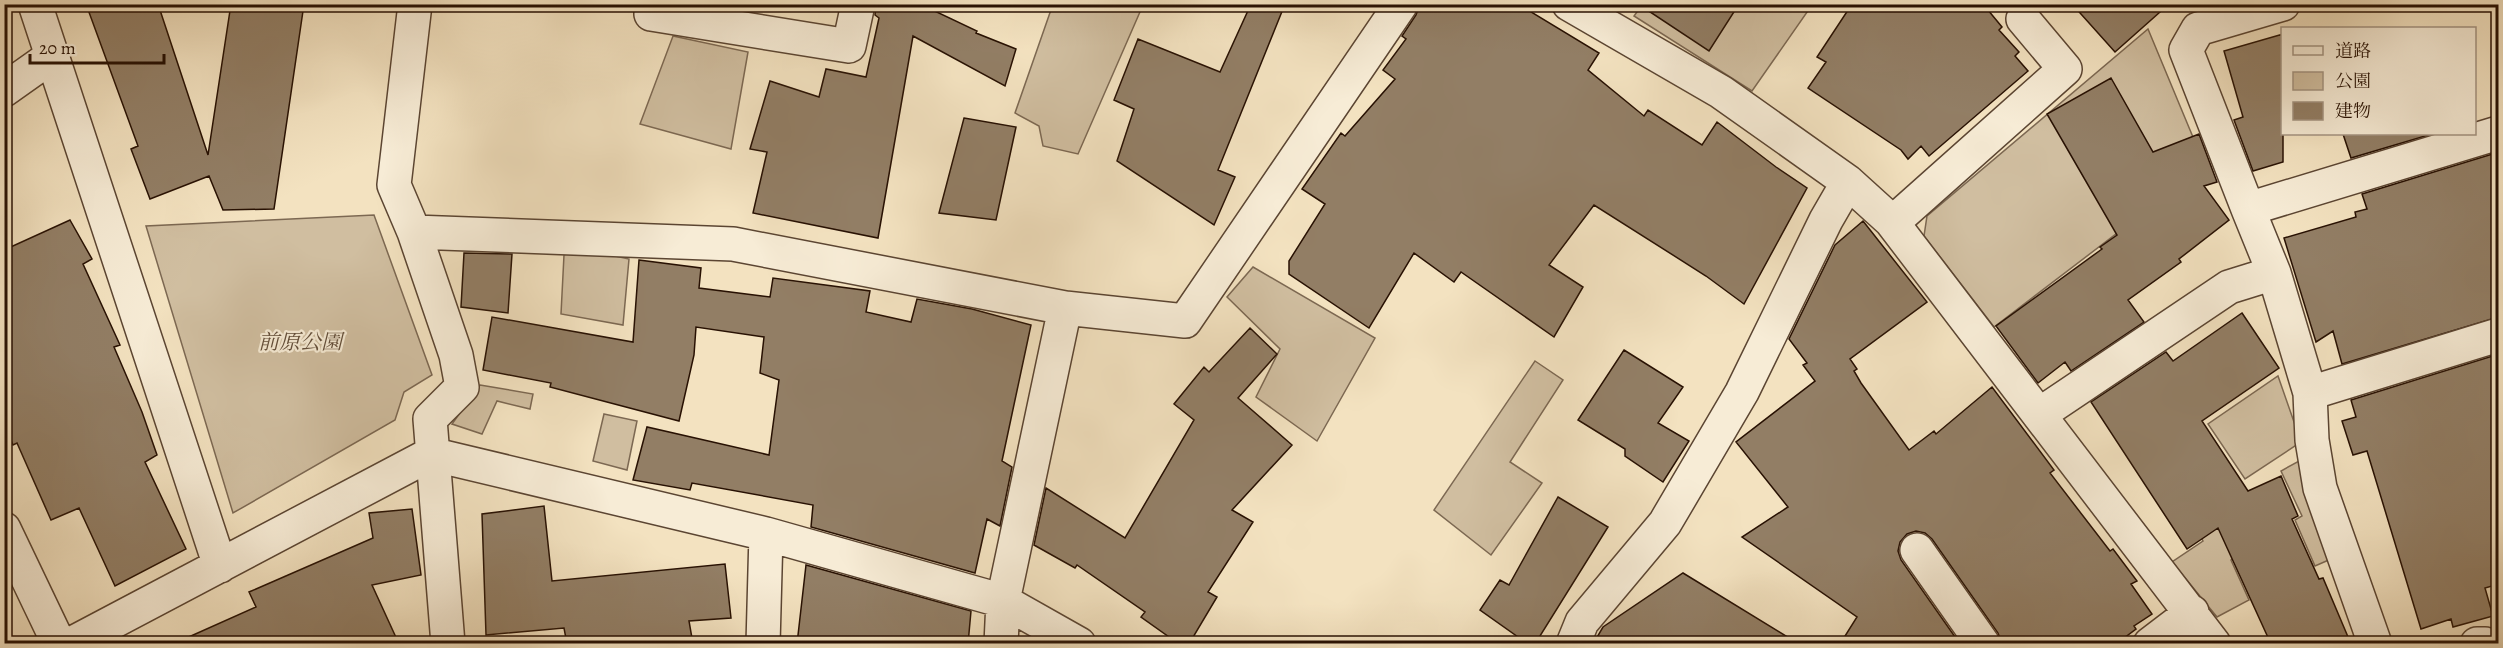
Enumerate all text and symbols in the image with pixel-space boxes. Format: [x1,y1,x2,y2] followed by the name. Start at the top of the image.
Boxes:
[30,27,164,65] scale bar
[2281,27,2476,135] legend
[39,36,76,60] text: 20 m
[2335,39,2371,63] text: 道路
[2335,69,2371,93] text: 公園
[2335,99,2371,123] text: 建物
[258,328,345,356] park label: 前原公園

